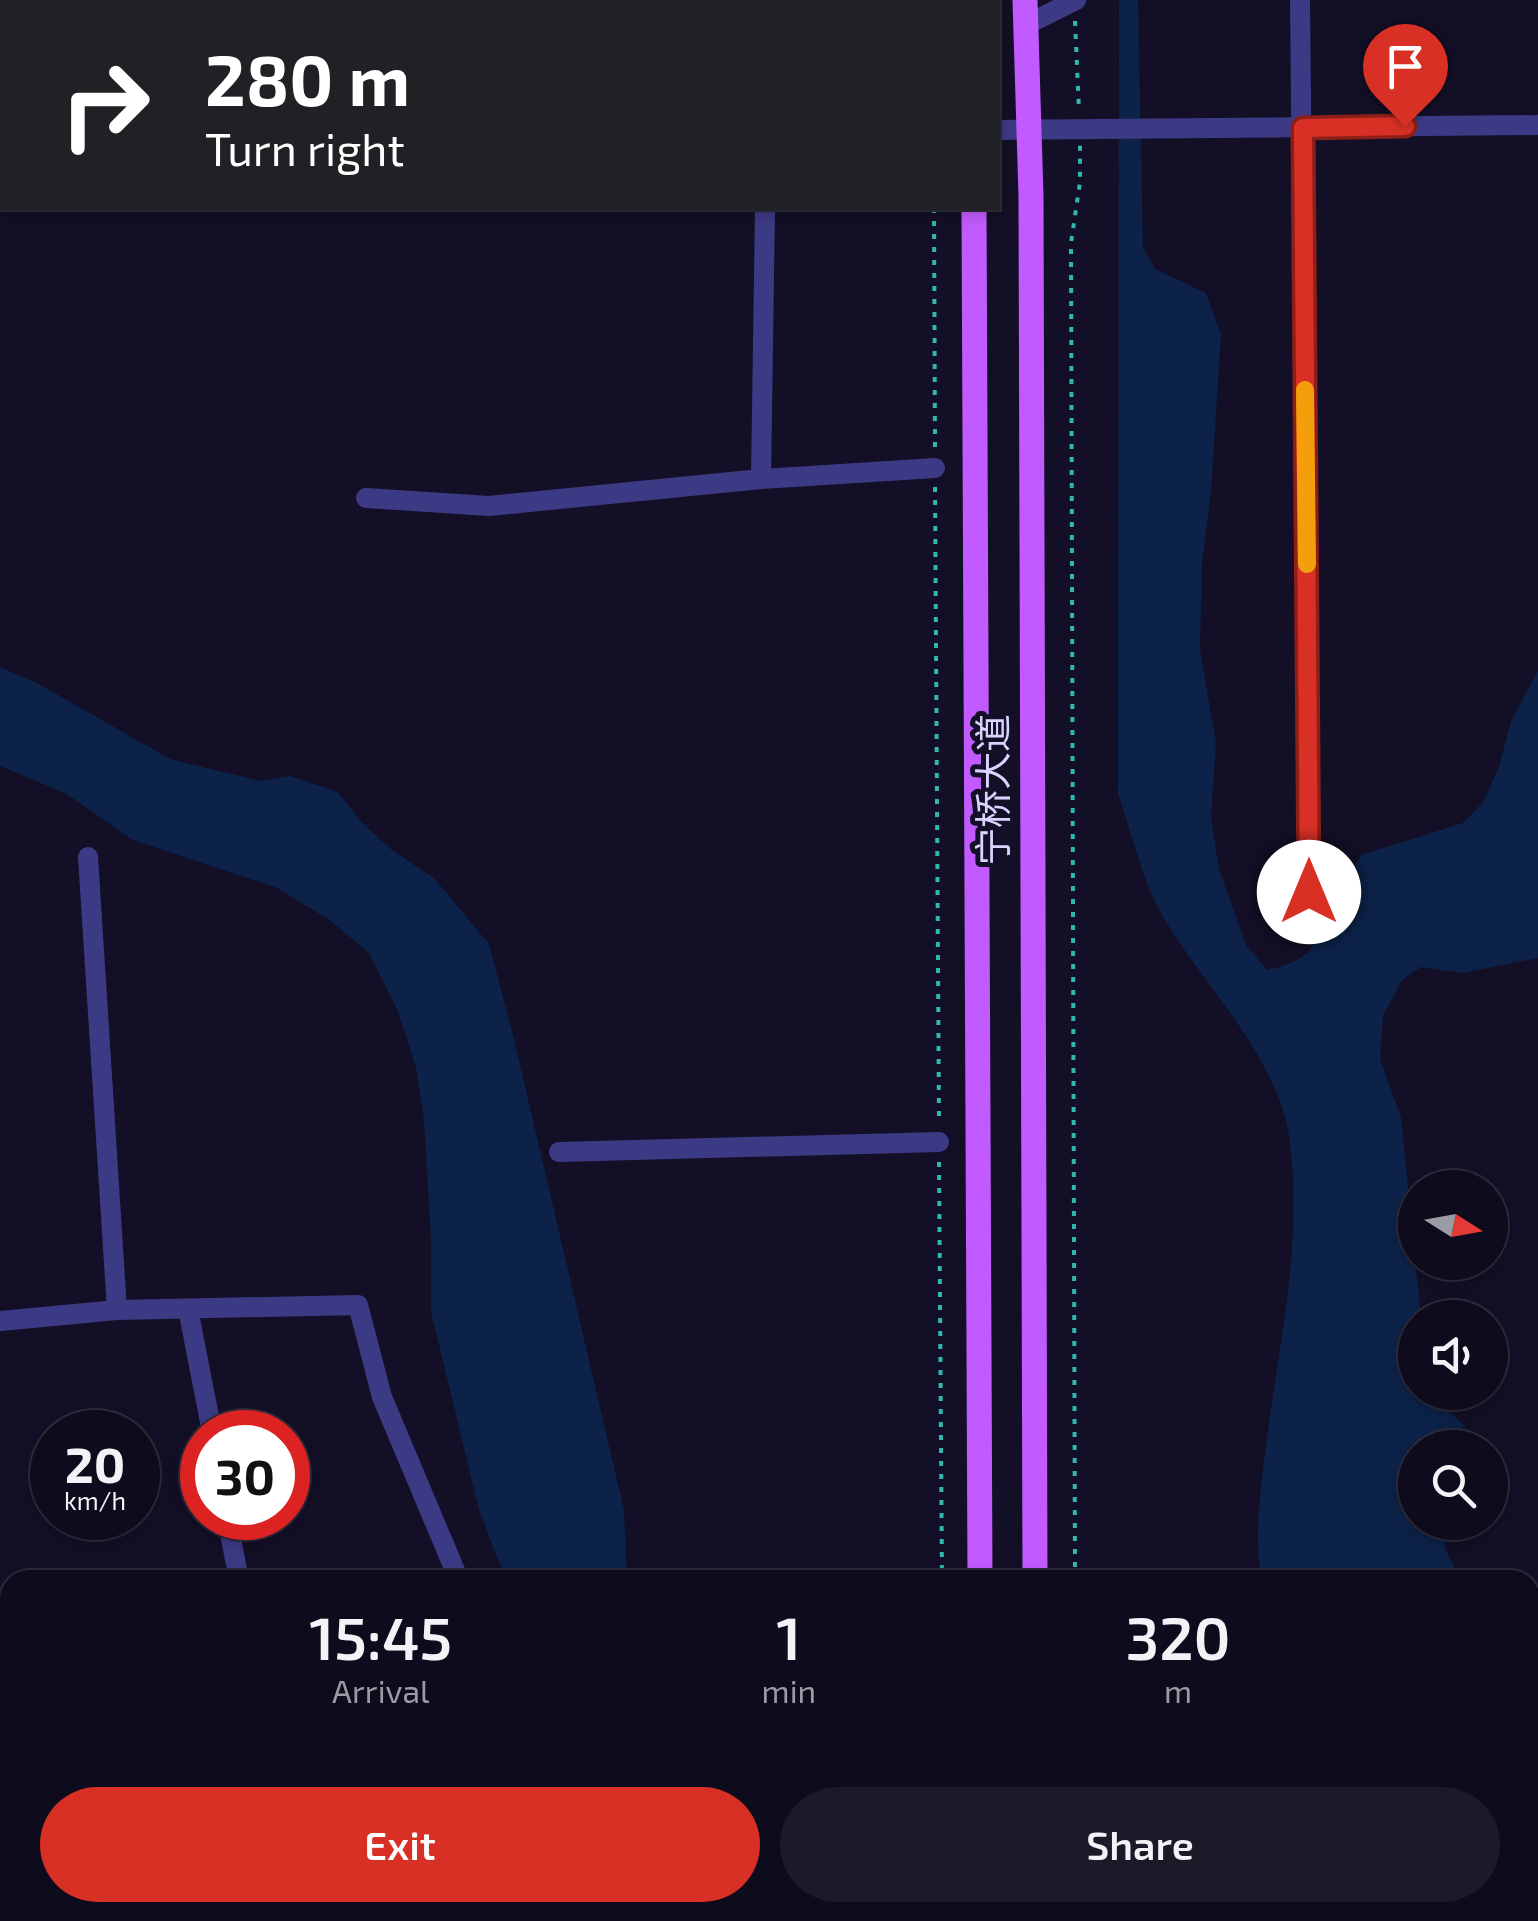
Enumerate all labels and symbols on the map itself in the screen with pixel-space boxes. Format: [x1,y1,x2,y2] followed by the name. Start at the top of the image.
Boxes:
[1363,24,1448,127] pin
[969,714,1015,866] street label: 宁桥大道
[1257,840,1361,944] position arrow
[1398,1170,1508,1280] north arrow
[180,1410,310,1540] speed limit sign: 30

